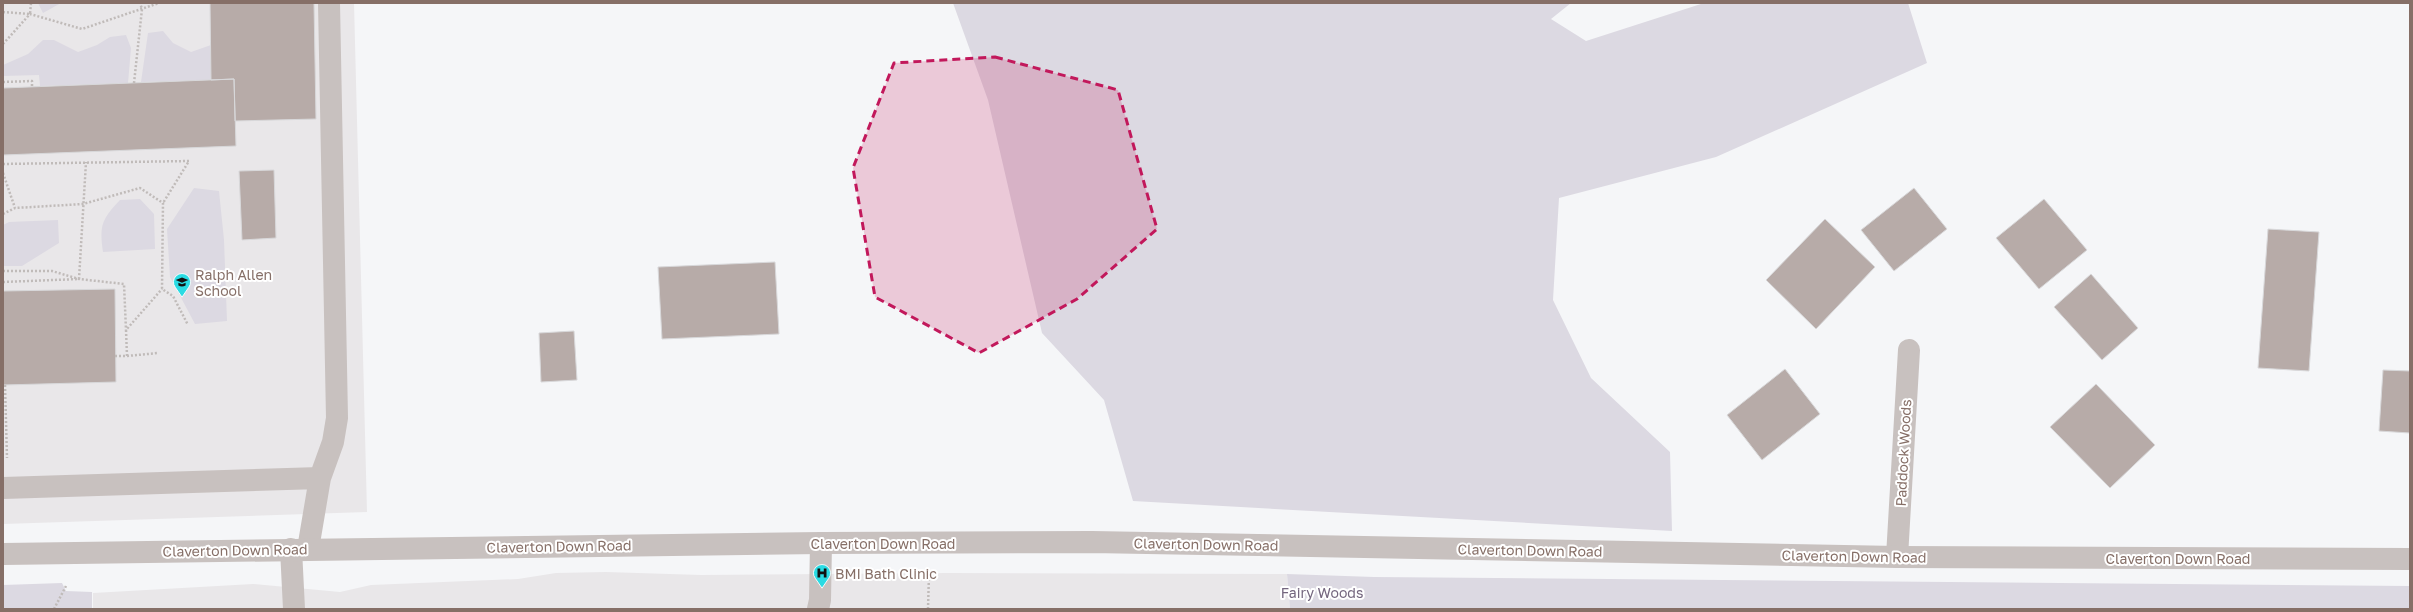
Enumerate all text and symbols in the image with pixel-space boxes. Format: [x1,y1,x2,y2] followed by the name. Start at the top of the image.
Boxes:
[195,266,272,299] place label: Ralph Allen School
[172,272,192,297] school or university icon: Ralph Allen School
[1892,399,1914,507] street label: Paddock Woods
[1133,534,1279,554] street label: Claverton Down Road
[811,535,955,552] street label: Claverton Down Road
[486,536,632,556] street label: Claverton Down Road
[162,540,308,560] street label: Claverton Down Road
[1457,540,1603,560] street label: Claverton Down Road
[1781,546,1927,566] street label: Claverton Down Road
[2106,550,2250,567] street label: Claverton Down Road
[812,563,832,588] hospital icon: BMI Bath Clinic
[835,565,937,582] place label: BMI Bath Clinic
[1281,584,1363,601] park label: Fairy Woods

